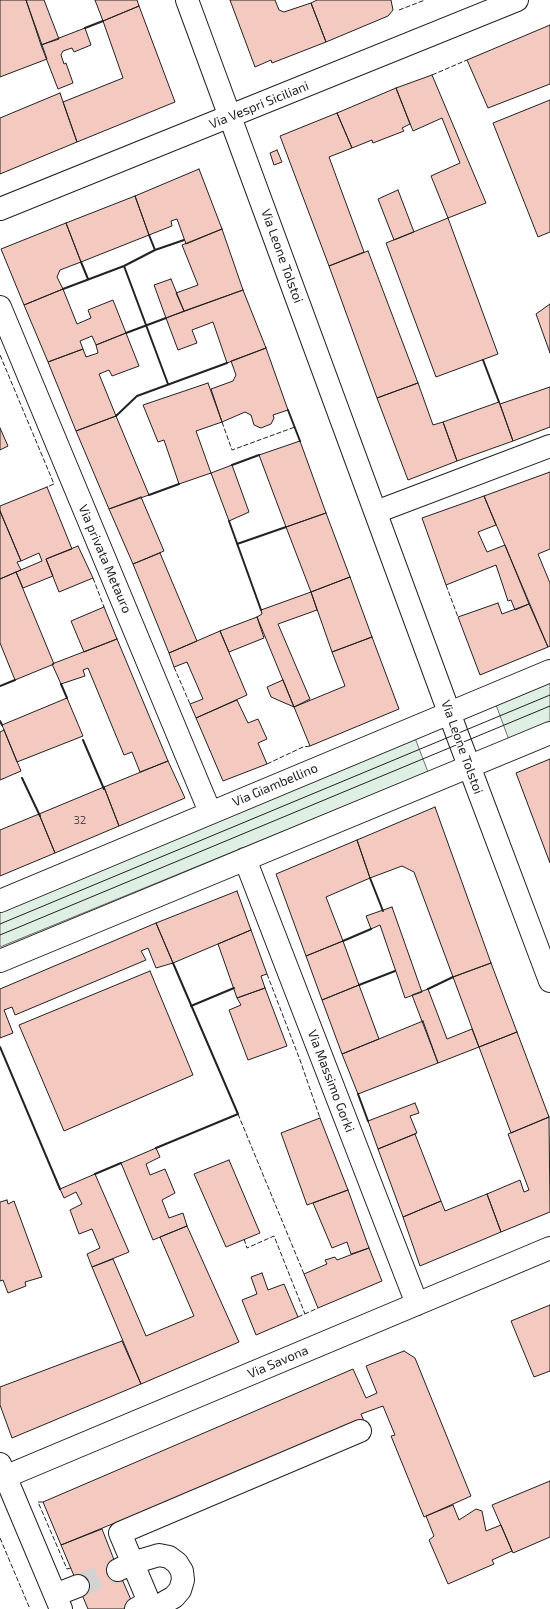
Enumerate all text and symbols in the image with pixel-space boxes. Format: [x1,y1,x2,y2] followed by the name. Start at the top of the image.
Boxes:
[207,78,311,132] street label: Via Vespri Siciliani
[258,207,306,305] street label: Via Leone Tolstoi
[75,502,135,616] street label: Via privata Metauro
[438,698,486,796] street label: Via Leone Tolstoi
[230,760,320,810] street label: Via Giambellino
[74,813,86,827] house number: 32
[304,1028,358,1134] street label: Via Massimo Gorki
[245,1342,311,1382] street label: Via Savona

